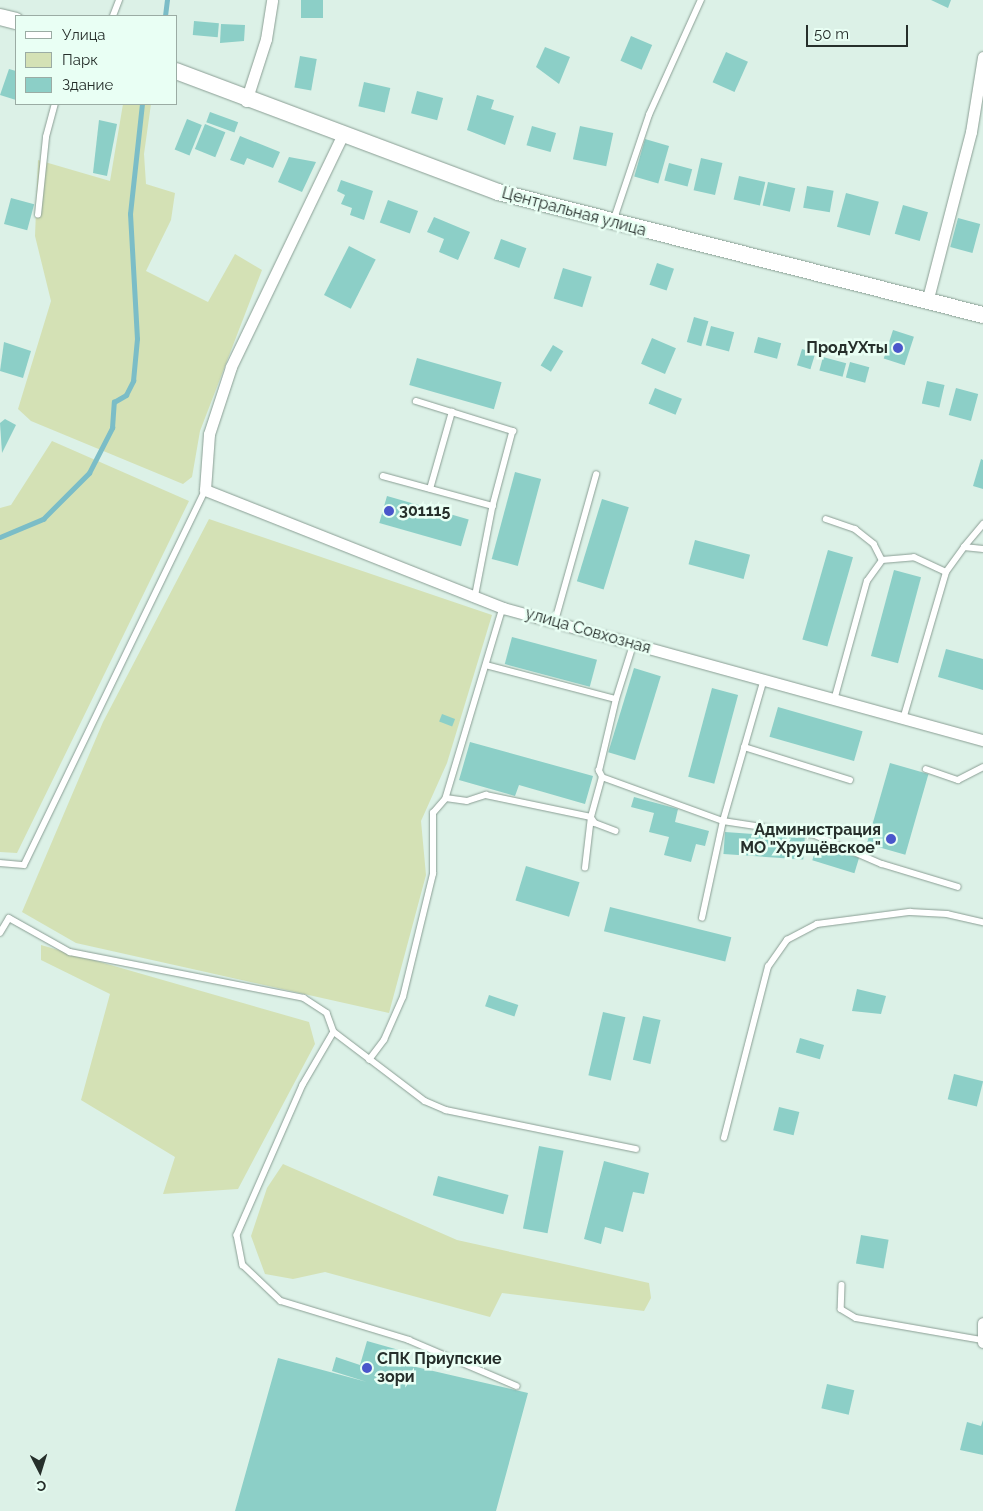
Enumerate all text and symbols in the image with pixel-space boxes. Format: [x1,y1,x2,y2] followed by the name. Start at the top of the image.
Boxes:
[15,15,178,105] legend
[808,15,910,47] scale bar
[814,25,849,43] text: 50 m
[62,26,106,44] text: Улица
[62,51,98,69] text: Парк
[62,76,113,94] text: Здание
[499,183,649,241] street label: Центральная улица
[806,338,888,358] place label: ПродУХты
[892,342,904,354] marker: ПродУХты
[399,501,450,521] place label: 301115
[383,505,395,517] marker: 301115
[523,604,653,658] street label: улица Совхозная
[740,820,881,858] place label: Администрация МО "Хрущёвское"
[885,833,897,845] marker: Администрация МО "Хрущёвское"
[377,1349,502,1387] place label: СПК Приупские зори
[361,1362,373,1374] marker: СПК Приупские зори
[15,1446,65,1496] north arrow
[36,1478,47,1494] text: С

